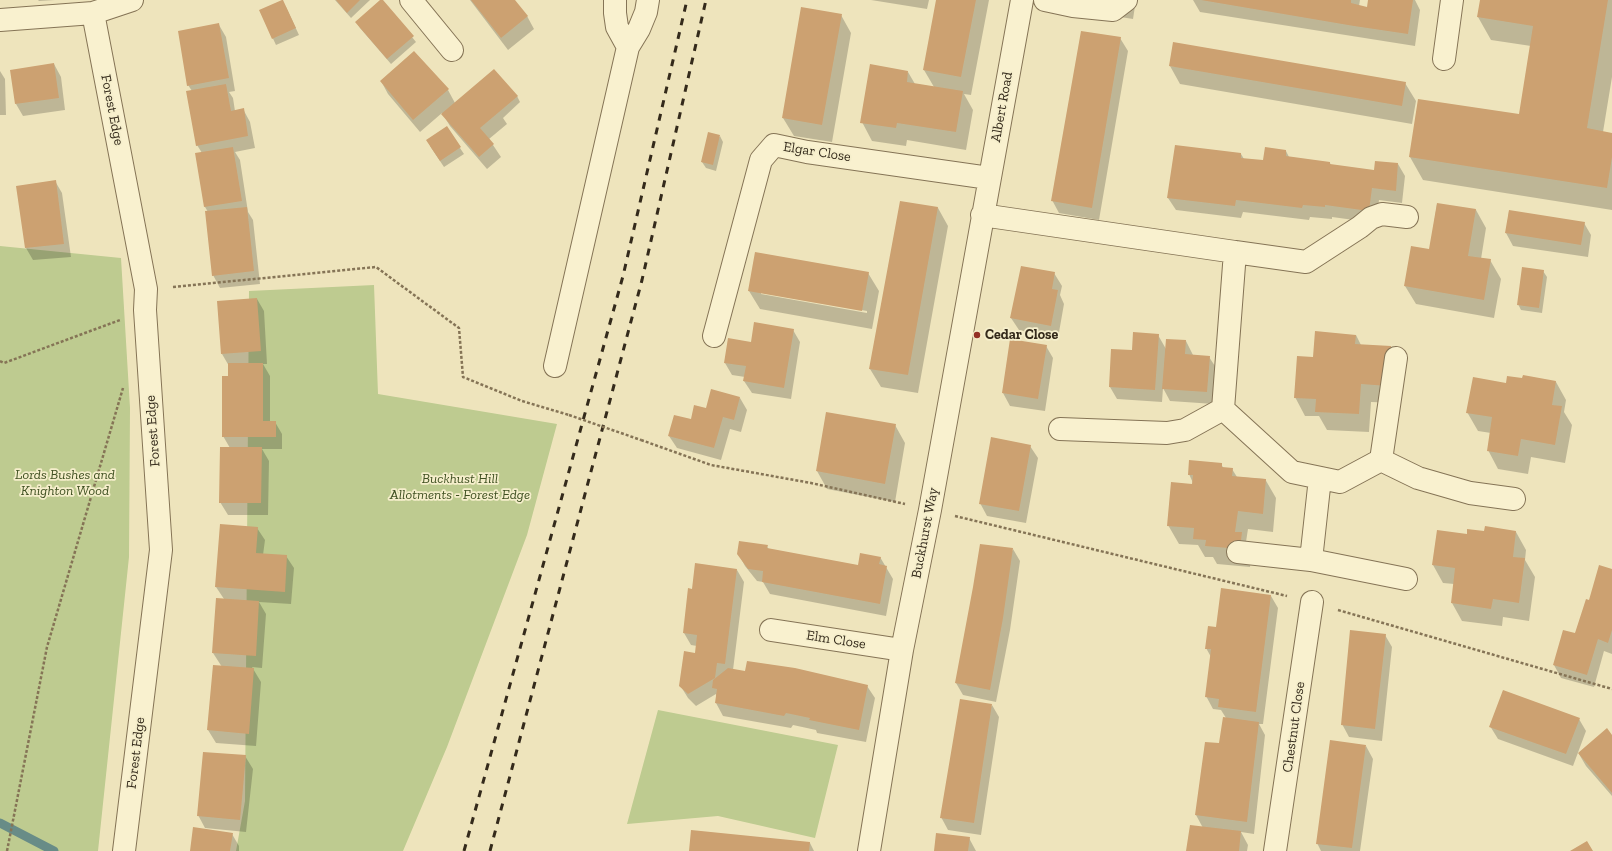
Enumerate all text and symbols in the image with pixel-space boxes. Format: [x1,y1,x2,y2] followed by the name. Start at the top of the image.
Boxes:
[988,70,1016,144] street label: Albert Road
[97,73,127,147] street label: Forest Edge
[782,138,852,166] street label: Elgar Close
[985,327,1058,343] place label: Cedar Close
[972,330,982,340] marker: Cedar Close
[142,395,164,467] street label: Forest Edge
[15,467,115,500] park label: Lords Bushes and Knighton Wood
[390,471,530,504] park label: Buckhust Hill Allotments - Forest Edge
[908,486,942,580] street label: Buckhurst Way
[805,627,867,653] street label: Elm Close
[1279,680,1309,774] street label: Chestnut Close
[123,716,149,790] street label: Forest Edge

